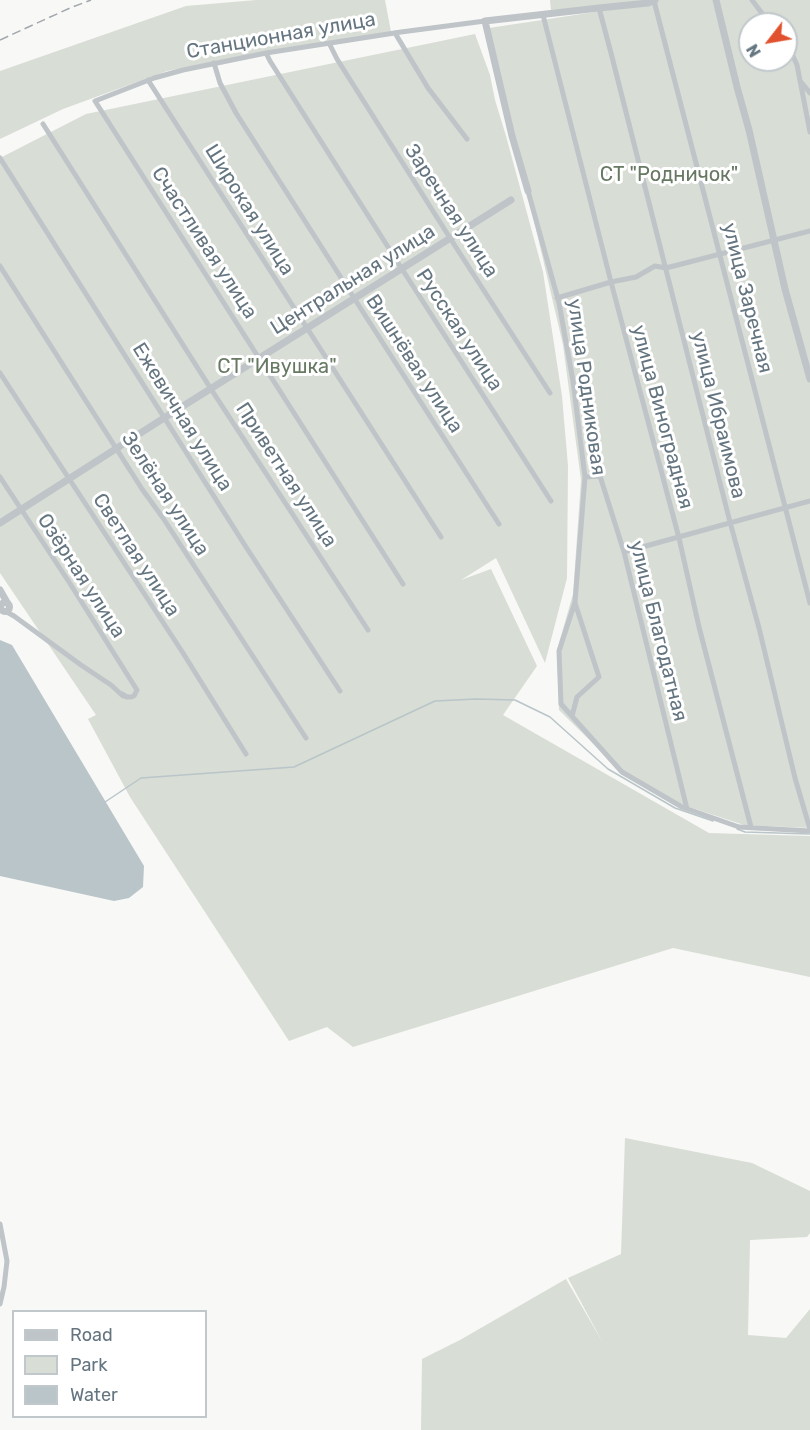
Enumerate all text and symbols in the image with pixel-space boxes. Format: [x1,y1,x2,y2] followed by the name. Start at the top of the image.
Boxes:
[185,8,377,64] street label: Станционная улица
[738,12,798,72] north arrow
[743,41,765,60] text: N
[199,140,299,280] street label: Широкая улица
[399,140,503,282] street label: Заречная улица
[146,163,262,323] street label: Счастливая улица
[600,163,738,187] park label: СТ "Родничок"
[266,220,440,340] street label: Центральная улица
[717,220,777,376] street label: улица Заречная
[411,265,507,395] street label: Русская улица
[360,290,468,438] street label: Вишнёвая улица
[562,297,610,477] street label: улица Родниковая
[626,322,698,512] street label: улица Виноградная
[686,329,750,501] street label: улица Ибраимова
[127,338,237,496] street label: Ежевичная улица
[217,355,337,379] park label: СТ "Ивушка"
[230,398,342,552] street label: Приветная улица
[116,428,214,560] street label: Зелёная улица
[87,489,185,621] street label: Светлая улица
[32,509,130,643] street label: Озёрная улица
[624,538,692,724] street label: улица Благодатная
[12,1310,207,1418] legend
[70,1324,113,1346] text: Road
[70,1354,107,1376] text: Park
[70,1384,118,1406] text: Water

